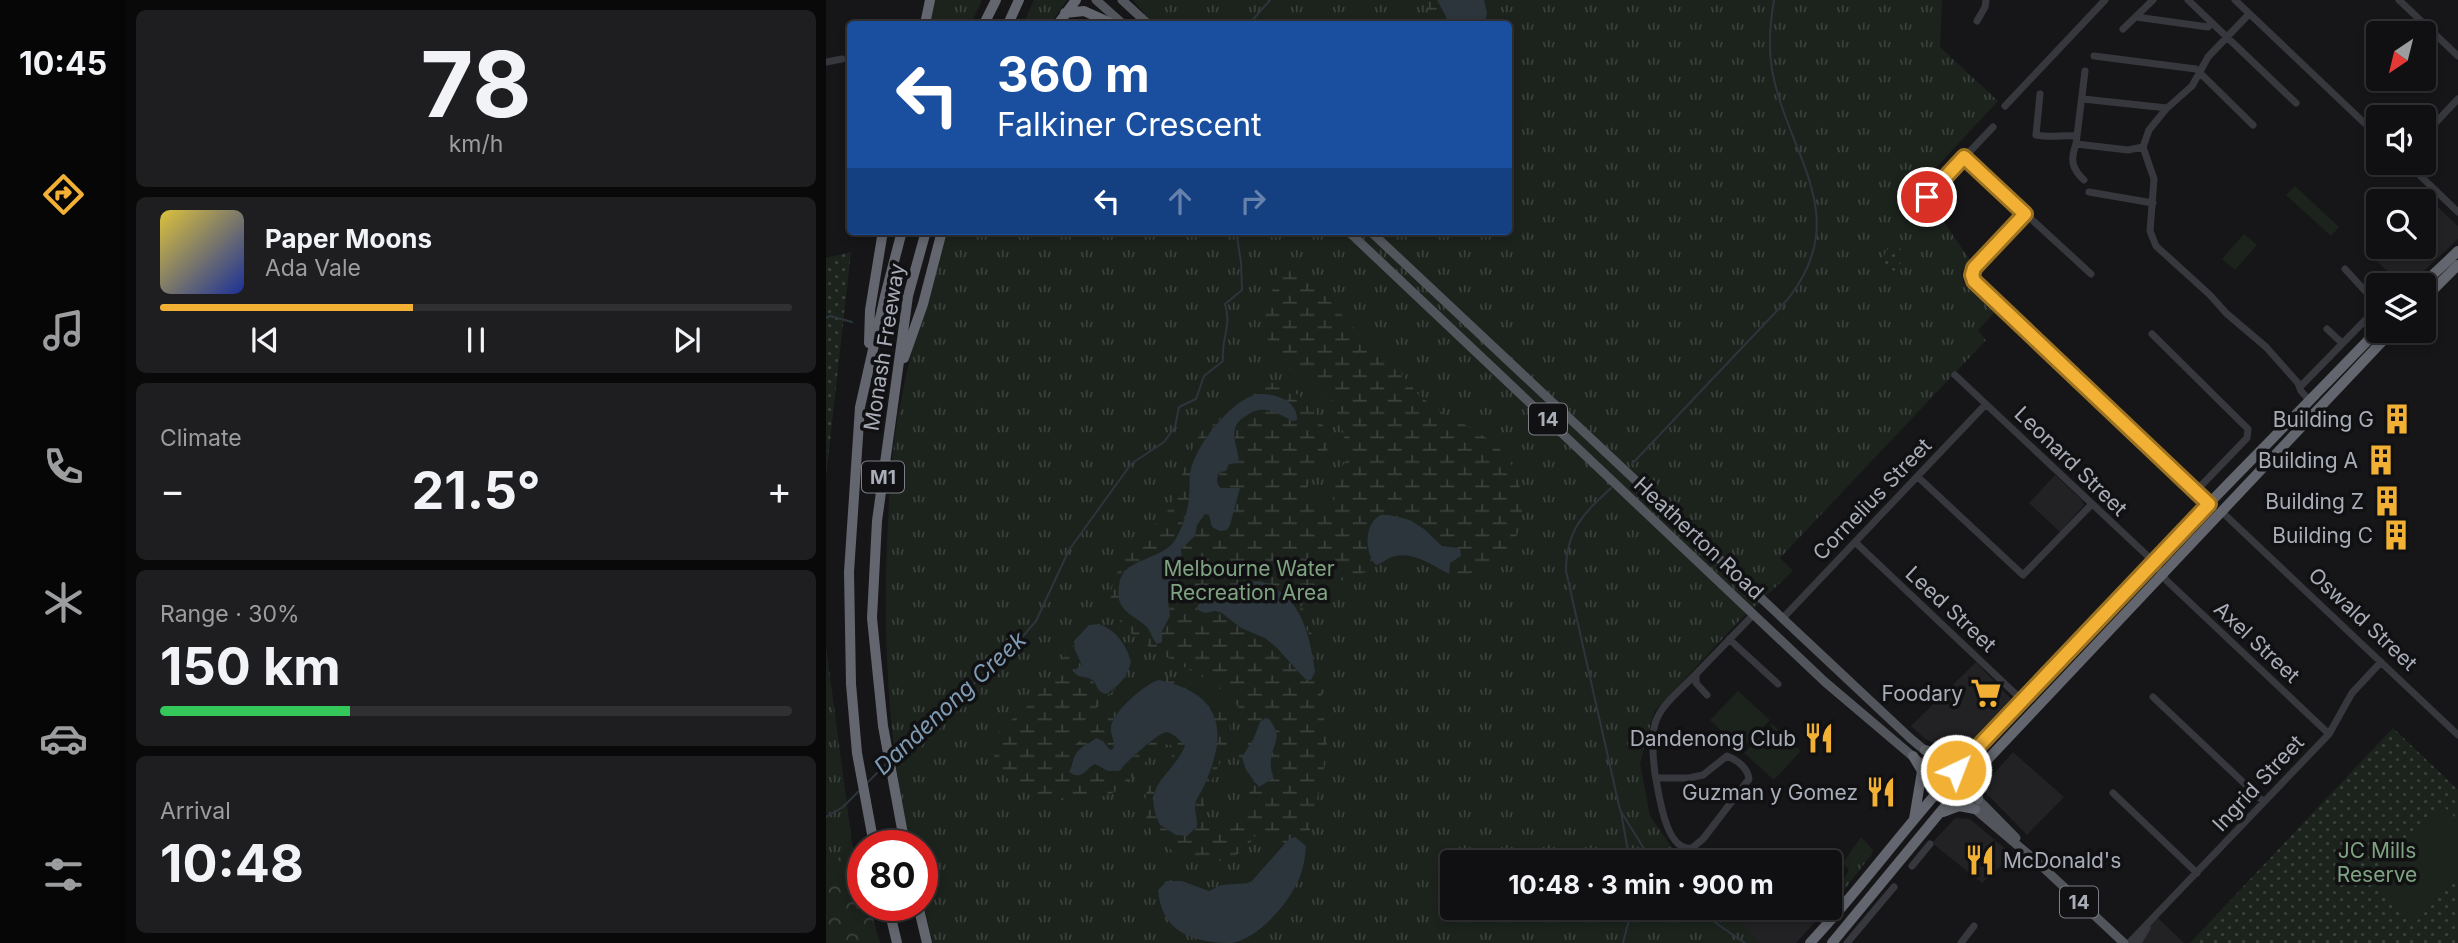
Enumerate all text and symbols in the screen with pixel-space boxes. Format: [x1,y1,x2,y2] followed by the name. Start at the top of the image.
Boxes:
[2366,21,2436,91] north arrow
[2366,21,2436,343] map controls
[421,29,531,139] text: 78
[19,44,107,83] text: 10:45
[997,45,1150,104] text: 360 m
[882,49,973,140] icon: left
[997,105,1262,144] text: Falkiner Crescent
[2366,105,2436,175] button: sound
[449,130,503,158] text: km/h
[1897,167,1957,227] pin
[39,170,88,219] icon: directions
[1908,178,1946,216] icon: arrive
[1088,182,1126,220] icon: left
[1161,182,1199,220] icon: ahead
[1234,182,1272,220] icon: right
[2366,189,2436,259] button: search
[265,223,432,254] text: Paper Moons
[265,254,361,282] text: Ada Vale
[858,261,910,432] street label: Monash Freeway
[2366,273,2436,343] button: layers
[39,306,88,355] icon: music
[246,321,284,359] icon: previous
[457,321,495,359] icon: pause
[668,321,706,359] icon: next
[2010,401,2132,521] street label: Leonard Street
[2380,402,2414,436] building icon: Building G
[1529,404,1567,434] road number: 14
[2273,407,2374,432] place label: Building G
[160,424,242,452] text: Climate
[1808,433,1937,565] street label: Cornelius Street
[39,442,88,491] icon: phone
[2364,443,2398,477] building icon: Building A
[2258,448,2358,473] place label: Building A
[411,459,541,522] text: 21.5°
[862,462,904,492] road number: M1
[160,467,185,513] text: −
[767,467,792,513] text: +
[1629,472,1769,604] street label: Heatherton Road
[2370,484,2404,518] building icon: Building Z
[2265,489,2364,514] place label: Building Z
[2379,518,2413,552] building icon: Building C
[2272,523,2373,548] place label: Building C
[1163,556,1335,605] park label: Melbourne Water Recreation Area
[1901,561,2001,657] street label: Leed Street
[2304,562,2423,676] street label: Oswald Street
[39,578,88,627] icon: climate
[2209,596,2305,688] street label: Axel Street
[160,600,300,628] text: Range · 30%
[868,625,1032,781] water label: Dandenong Creek
[160,635,341,698] text: 150 km
[1969,676,2003,710] supermarket icon: Foodary
[1882,681,1963,706] place label: Foodary
[39,714,88,763] icon: car
[1802,721,1836,755] restaurant icon: Dandenong Club
[1630,726,1796,751] place label: Dandenong Club
[2207,730,2309,836] street label: Ingrid Street
[1919,733,1993,807] position arrow
[1864,775,1898,809] restaurant icon: Guzman y Gomez
[1682,780,1858,805] place label: Guzman y Gomez
[160,797,231,825] text: Arrival
[847,830,938,921] speed limit sign: 80
[160,832,304,895] text: 10:48
[2337,838,2417,887] park label: JC Mills Reserve
[1963,843,1997,877] restaurant icon: McDonald's
[2003,848,2121,873] place label: McDonald's
[39,850,88,899] icon: filters
[1508,869,1774,900] text: 10:48 · 3 min · 900 m
[2060,887,2098,918] road number: 14

